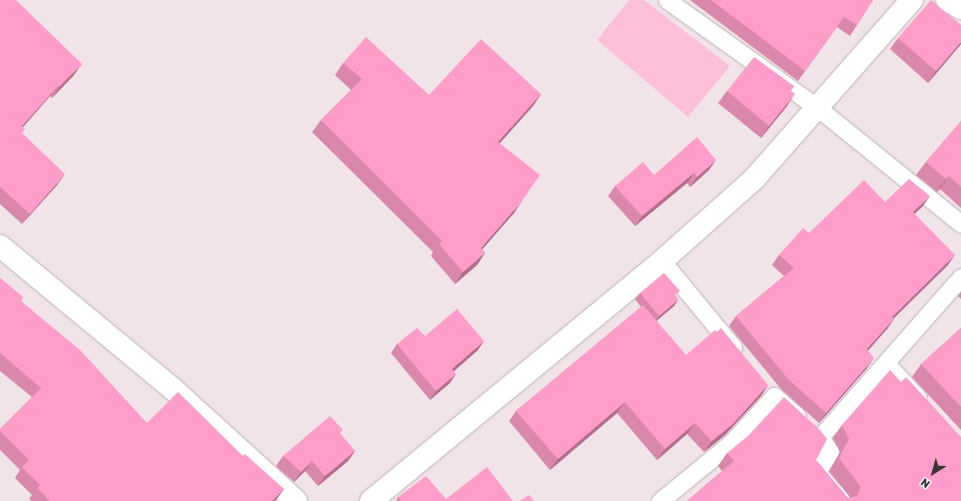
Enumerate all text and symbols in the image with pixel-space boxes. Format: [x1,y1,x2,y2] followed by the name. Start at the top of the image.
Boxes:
[913,453,953,493] north arrow
[918,475,933,491] text: N

